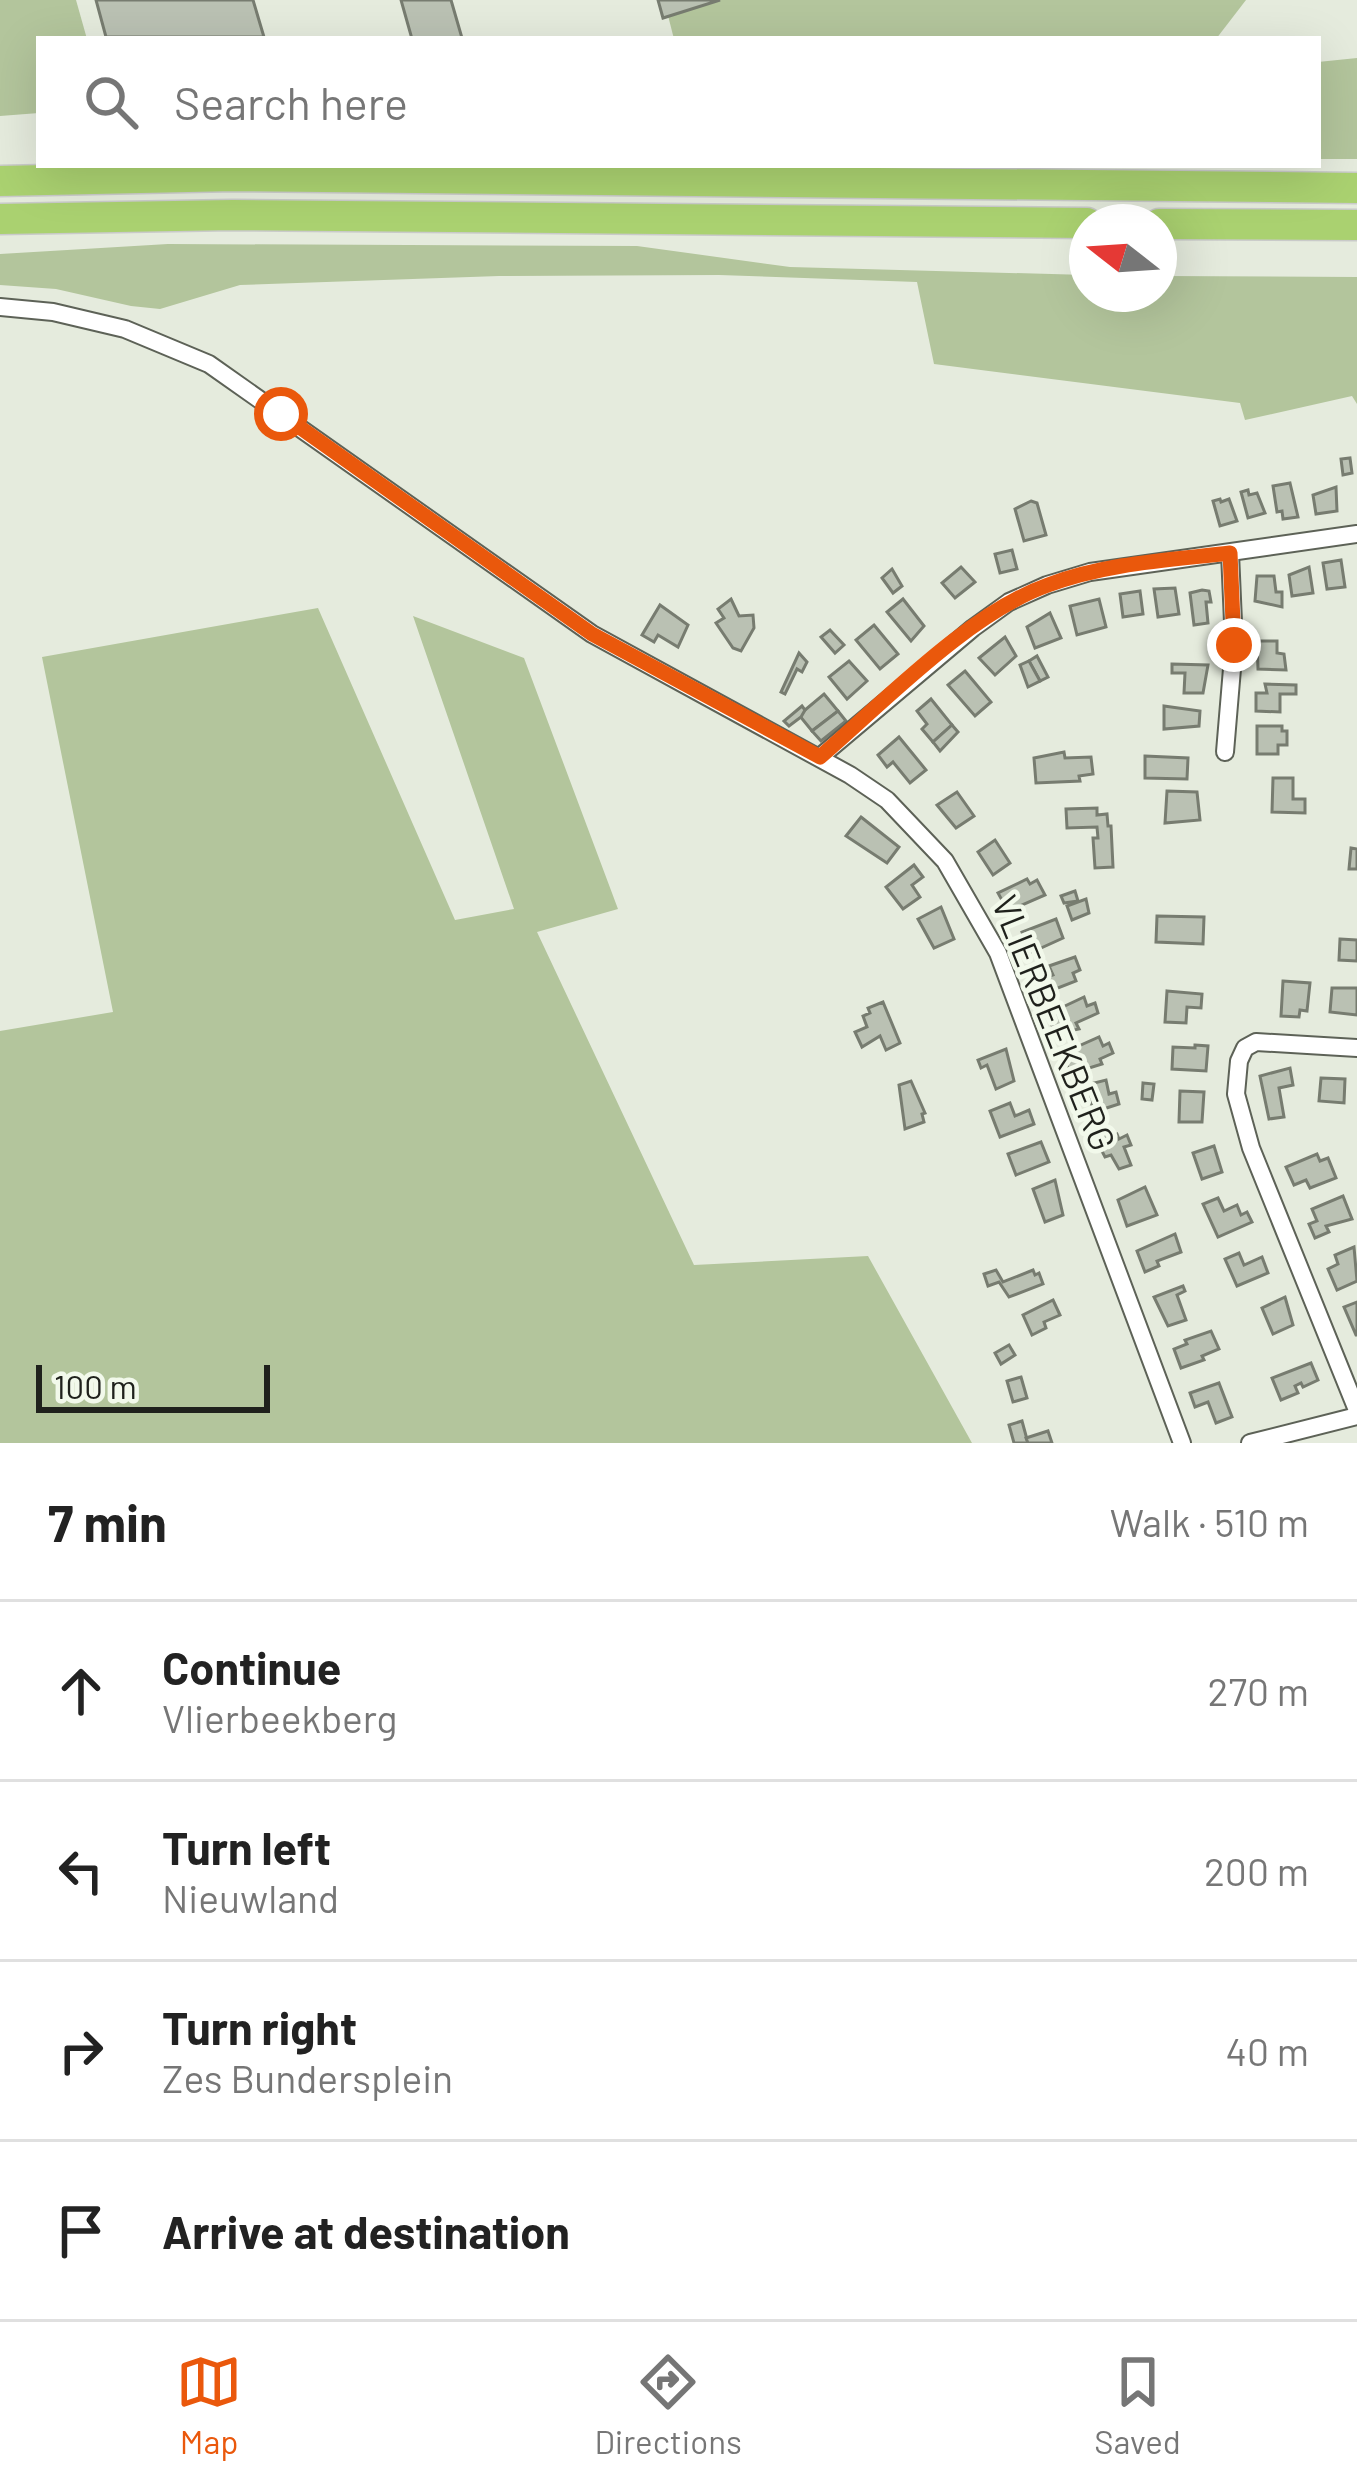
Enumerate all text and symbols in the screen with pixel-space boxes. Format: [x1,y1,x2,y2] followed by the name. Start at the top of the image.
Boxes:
[36,36,1321,168] search box
[78,69,144,135] icon: search
[174,75,408,129] text: Search here
[1069,204,1177,312] north arrow
[254,387,308,441] route start
[1207,618,1261,672] route end
[985,889,1126,1156] street label: VLIERBEEKBERG
[36,1359,270,1412] scale bar
[54,1366,137,1406] text: 100 m
[48,1491,167,1552] text: 7 min
[1110,1498,1309,1545] text: Walk · 510 m
[162,1640,341,1694] text: Continue
[48,1658,114,1724] icon: ahead
[1208,1667,1309,1714] text: 270 m
[162,1694,397,1741] text: Vlierbeekberg
[162,1820,331,1874] text: Turn left
[48,1838,114,1904] icon: left
[1204,1847,1309,1894] text: 200 m
[162,1874,339,1921] text: Nieuwland
[162,2000,357,2054] text: Turn right
[48,2018,114,2084] icon: right
[1225,2027,1309,2074] text: 40 m
[162,2054,453,2101] text: Zes Bundersplein
[48,2198,114,2264] icon: arrive
[162,2204,570,2258] text: Arrive at destination
[176,2349,242,2461] tab: Map
[594,2349,742,2461] tab: Directions
[1094,2349,1181,2461] tab: Saved

